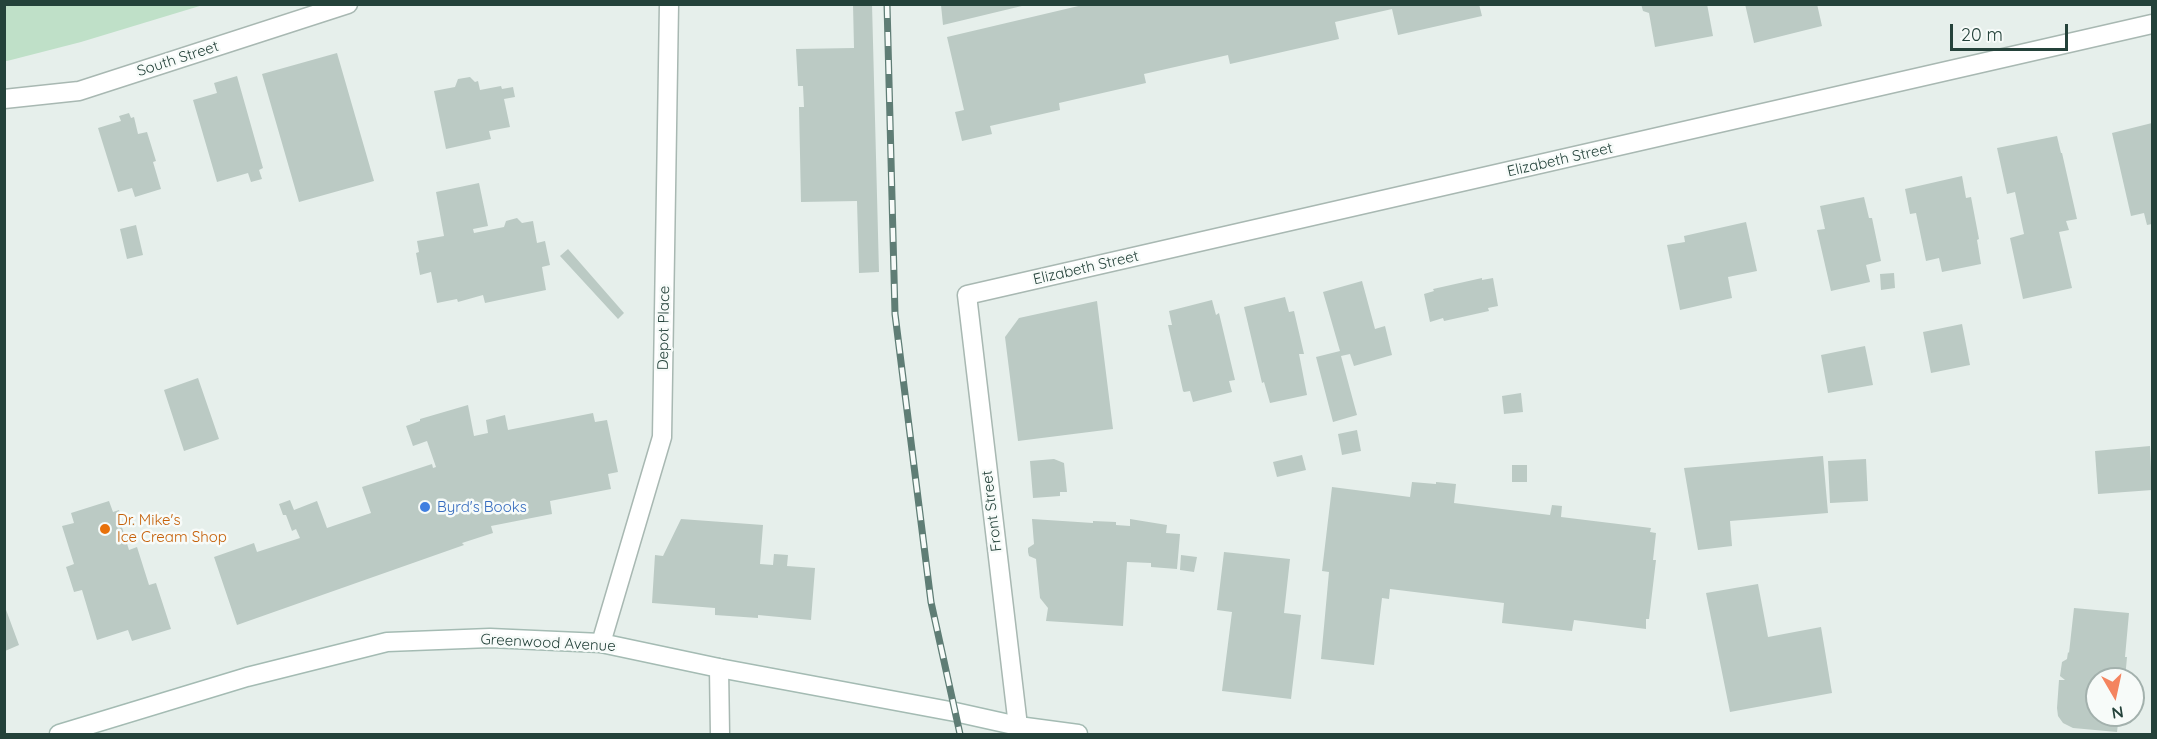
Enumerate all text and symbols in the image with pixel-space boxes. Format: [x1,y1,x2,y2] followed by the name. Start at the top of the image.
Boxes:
[1953,12,2072,50] scale bar
[1961,23,2003,46] text: 20 m
[135,37,221,81] street label: South Street
[1505,139,1615,181] street label: Elizabeth Street
[1031,247,1141,289] street label: Elizabeth Street
[654,286,674,370] street label: Depot Place
[978,469,1006,553] street label: Front Street
[437,498,527,516] place label: Byrd's Books
[418,500,432,514] marker: Byrd's Books
[117,511,227,546] place label: Dr. Mike's Ice Cream Shop
[98,522,112,536] marker: Dr. Mike's Ice Cream Shop
[480,630,616,656] street label: Greenwood Avenue
[2085,667,2145,727] north arrow
[2110,702,2125,724] text: N

